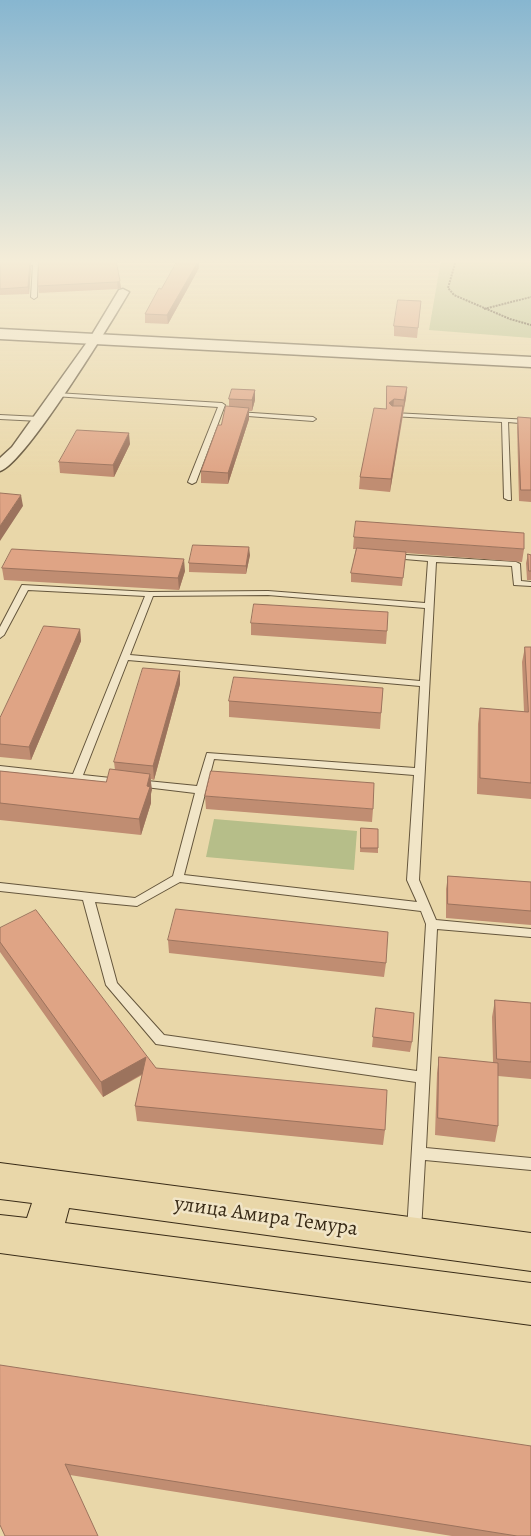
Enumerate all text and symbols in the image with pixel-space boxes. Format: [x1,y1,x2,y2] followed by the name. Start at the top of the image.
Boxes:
[173,1192,359,1242] street label: улица Амира Темура

